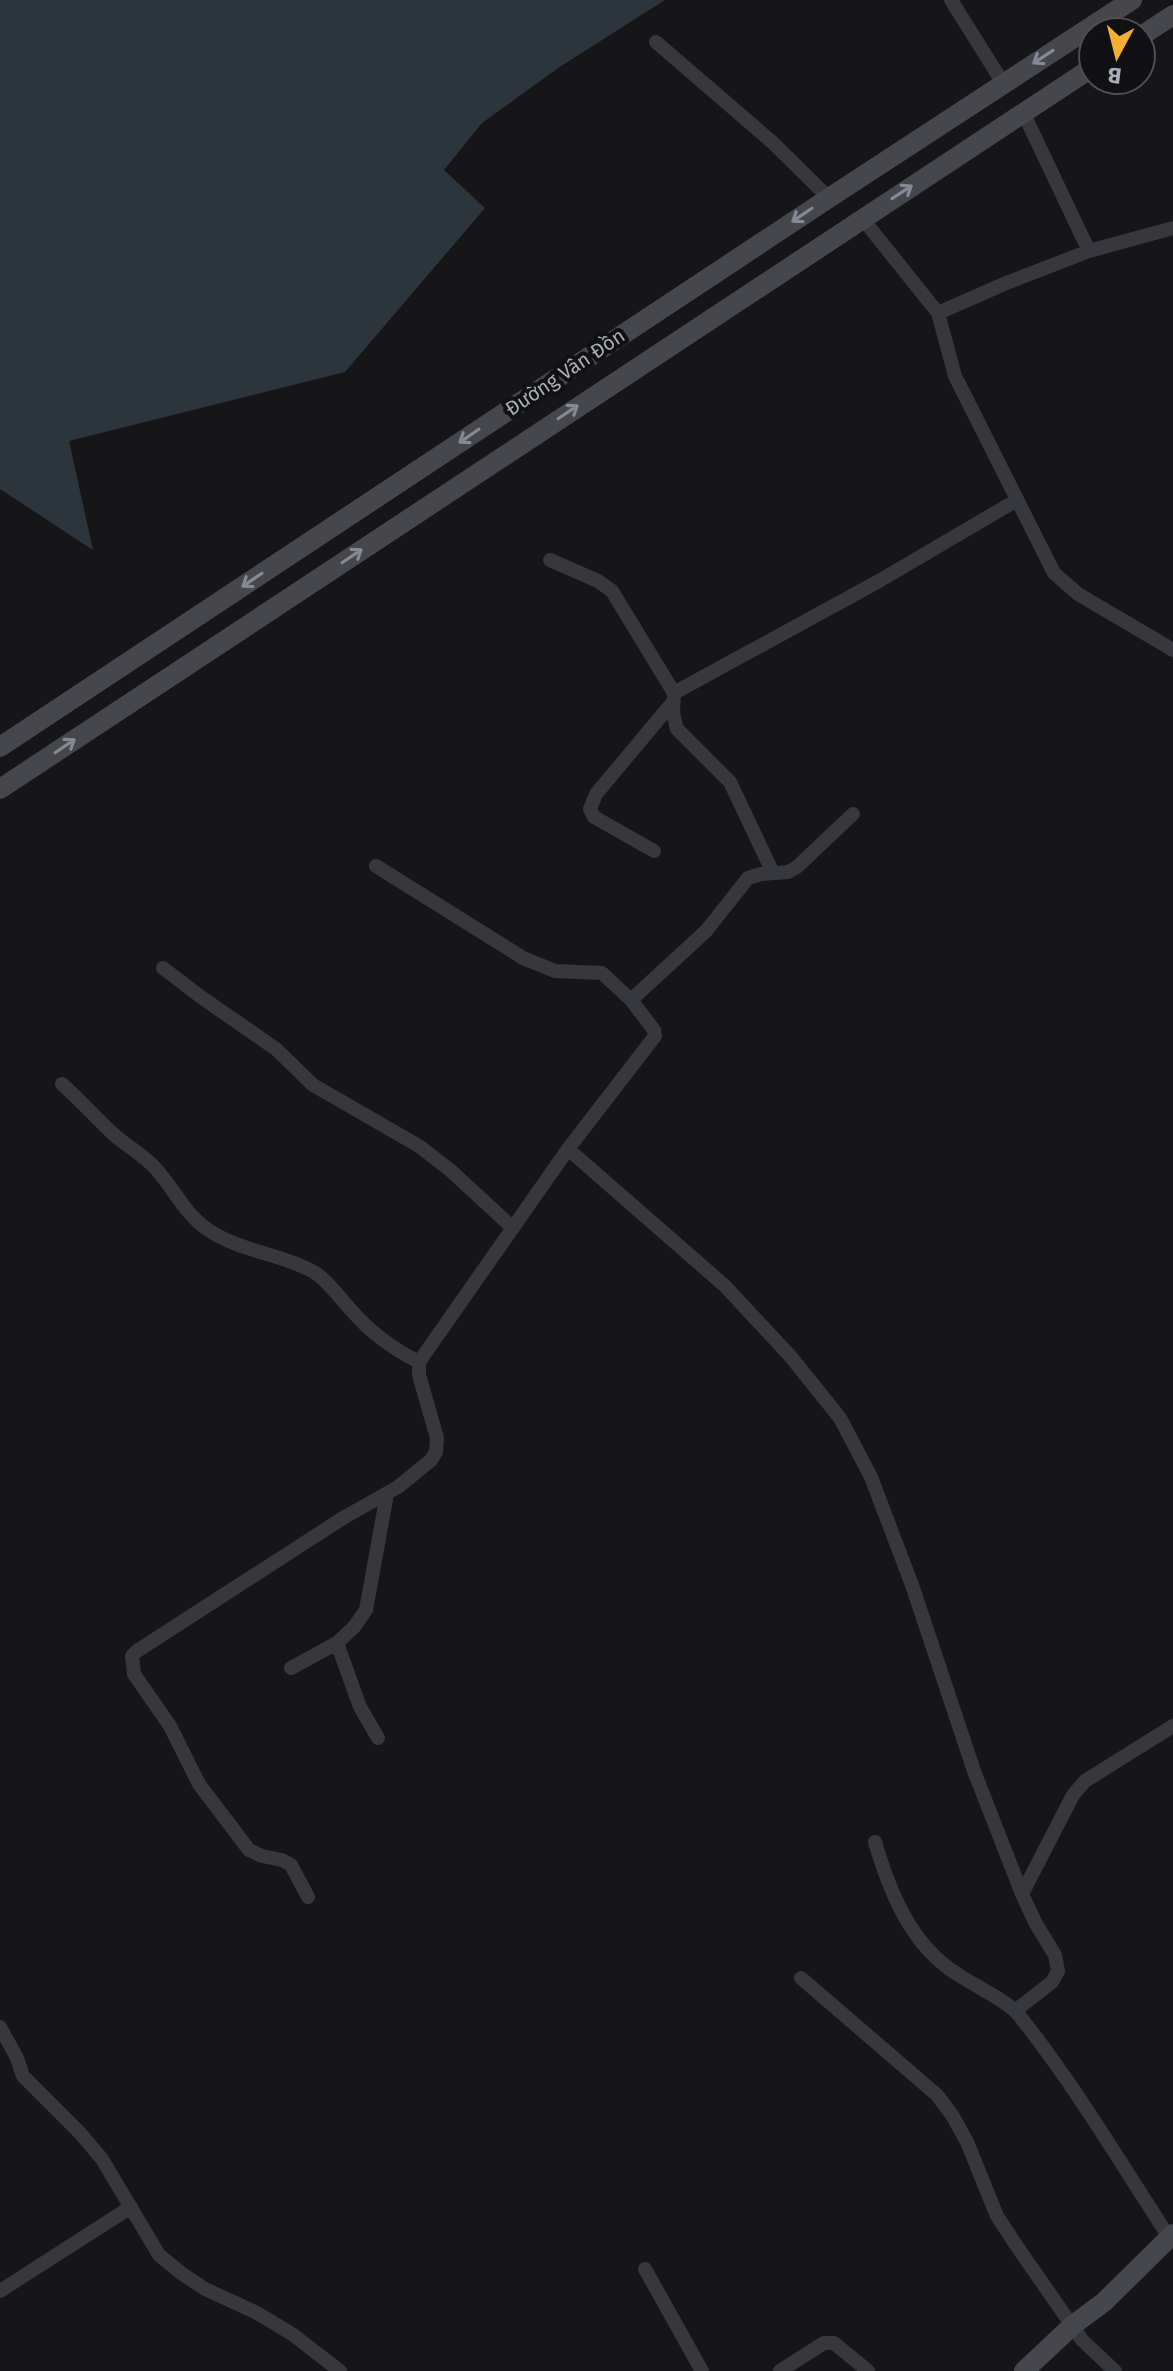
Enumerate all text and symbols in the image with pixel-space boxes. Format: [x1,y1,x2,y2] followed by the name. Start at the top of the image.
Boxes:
[1077,16,1157,96] north arrow
[1032,50,1055,66] one-way arrow
[1106,61,1123,90] text: B
[890,183,913,199] one-way arrow
[791,208,814,224] one-way arrow
[501,323,629,421] street label: Đường Vân Đồn
[557,404,579,421] one-way arrow
[458,428,480,445] one-way arrow
[340,548,362,564] one-way arrow
[241,572,264,588] one-way arrow
[53,738,76,754] one-way arrow

